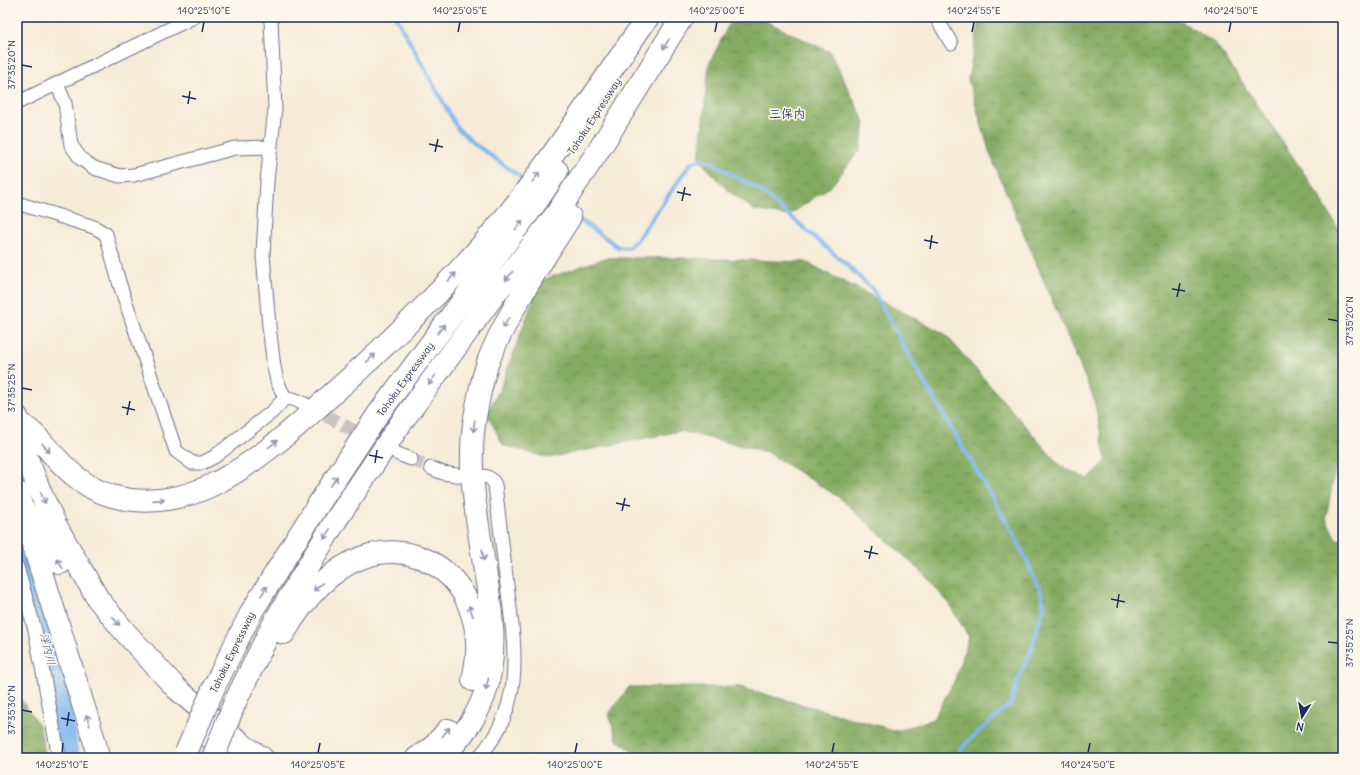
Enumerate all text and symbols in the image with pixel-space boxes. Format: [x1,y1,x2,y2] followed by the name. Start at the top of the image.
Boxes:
[178,4,230,17] text: 140°25'10"E
[433,4,487,17] text: 140°25'05"E
[689,4,745,17] text: 140°25'00"E
[947,4,1001,17] text: 140°24'55"E
[1204,4,1258,17] text: 140°24'50"E
[661,38,669,50] one-way arrow
[5,40,18,90] text: 37°35'20"N
[565,75,624,157] street label: Tohoku Expressway
[769,106,805,121] district label: 三保内
[531,172,540,183] one-way arrow
[515,219,524,230] one-way arrow
[505,270,513,281] one-way arrow
[447,272,457,282] one-way arrow
[1343,296,1356,346] text: 37°35'20"N
[502,317,509,329] one-way arrow
[437,323,445,334] one-way arrow
[374,340,437,419] street label: Tohoku Expressway
[366,353,376,363] one-way arrow
[5,364,18,412] text: 37°35'25"N
[428,375,436,386] one-way arrow
[470,419,478,432] one-way arrow
[268,439,279,448] one-way arrow
[41,443,51,453] one-way arrow
[330,475,338,486] one-way arrow
[40,491,47,503] one-way arrow
[152,496,165,503] one-way arrow
[323,528,331,540] one-way arrow
[479,548,487,561] one-way arrow
[55,558,63,570] one-way arrow
[313,583,323,592] one-way arrow
[261,585,269,597] one-way arrow
[466,605,474,617] one-way arrow
[207,609,258,695] street label: Tohoku Expressway
[112,616,120,627] one-way arrow
[1343,619,1356,667] text: 37°35'25"N
[37,631,59,667] water label: 浮内川
[483,677,490,690] one-way arrow
[5,685,18,735] text: 37°35'30"N
[1282,697,1322,737] north arrow
[84,714,91,727] one-way arrow
[1295,719,1305,734] text: N
[441,727,450,738] one-way arrow
[36,758,88,771] text: 140°25'10"E
[291,758,345,771] text: 140°25'05"E
[547,758,603,771] text: 140°25'00"E
[805,758,859,771] text: 140°24'55"E
[1061,758,1115,771] text: 140°24'50"E

